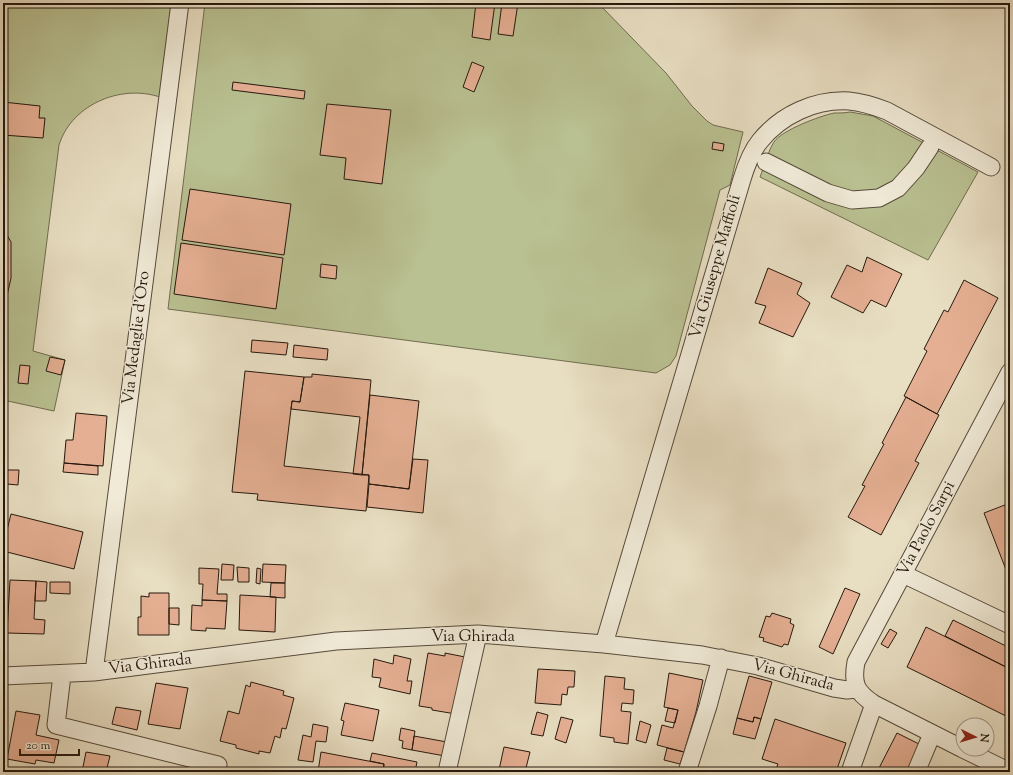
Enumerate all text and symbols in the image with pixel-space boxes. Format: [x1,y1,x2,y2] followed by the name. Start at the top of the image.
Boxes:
[684,192,748,342] street label: Via Giuseppe Maffioli
[117,270,157,406] street label: Via Medaglie d'Oro
[892,477,962,581] street label: Via Paolo Sarpi
[431,626,516,649] street label: Via Ghirada
[107,648,194,682] street label: Via Ghirada
[750,654,837,698] street label: Via Ghirada
[955,717,995,757] north arrow
[20,731,79,757] scale bar
[976,732,992,743] text: N
[26,737,51,755] text: 20 m

